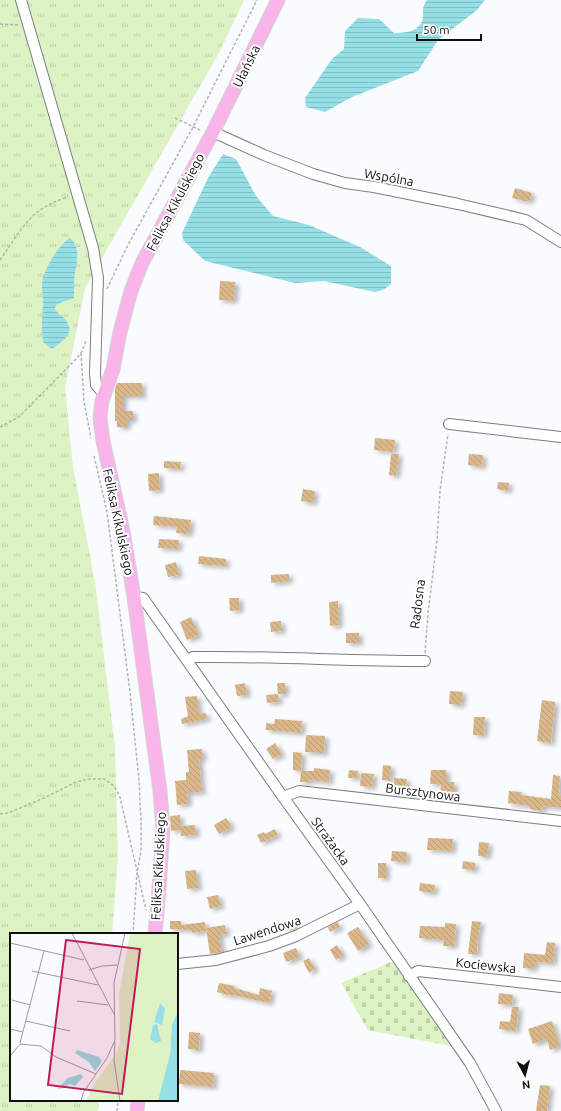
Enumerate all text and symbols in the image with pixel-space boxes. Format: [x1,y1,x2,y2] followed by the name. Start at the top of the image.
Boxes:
[417,16,481,42] scale bar
[423,23,450,36] text: 50 m
[230,43,262,89] street label: Ułańska
[143,151,207,253] street label: Feliksa Kikulskiego
[363,166,415,188] street label: Wspólna
[101,467,137,577] street label: Feliksa Kikulskiego
[407,578,427,630] street label: Radosna
[385,780,461,804] street label: Bursztynowa
[148,811,168,921] street label: Feliksa Kikulskiego
[309,814,353,868] street label: Strażacka
[232,913,302,947] street label: Lawendowa
[10,933,178,1101] inset map
[455,955,517,975] street label: Kociewska
[505,1055,545,1095] north arrow
[521,1078,531,1091] text: N

